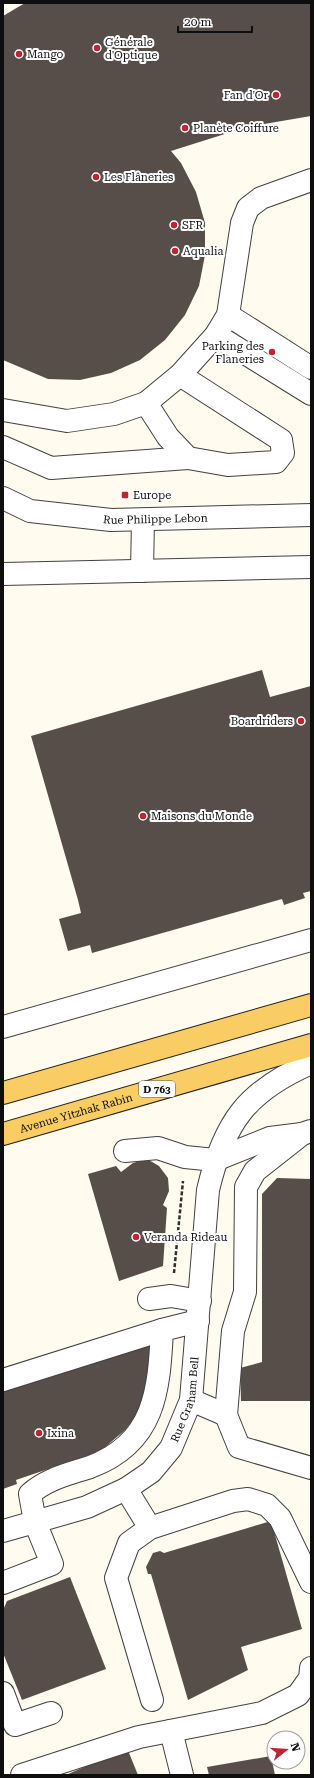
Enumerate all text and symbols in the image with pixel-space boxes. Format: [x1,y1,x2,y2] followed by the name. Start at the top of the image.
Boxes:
[178,8,252,34] scale bar
[184,15,211,29] text: 20 m
[105,36,158,62] place label: Générale d'Optique
[92,43,102,53] marker: Générale d'Optique
[27,48,63,61] place label: Mango
[14,49,24,59] marker: Mango
[224,89,268,102] place label: Fan d'Or
[271,90,281,100] marker: Fan d'Or
[193,122,279,135] place label: Planète Coiffure
[180,123,190,133] marker: Planète Coiffure
[104,171,173,184] place label: Les Flâneries
[91,172,101,182] marker: Les Flâneries
[182,219,203,232] place label: SFR
[169,220,179,230] marker: SFR
[183,245,223,258] place label: Aqualia
[170,246,180,256] marker: Aqualia
[202,340,264,366] place label: Parking des Flaneries
[267,347,277,357] marker: Parking des Flaneries
[133,489,171,502] place label: Europe
[120,490,130,500] marker: Europe
[102,511,208,527] street label: Rue Philippe Lebon
[231,715,293,728] place label: Boardriders
[296,716,306,726] marker: Boardriders
[151,810,252,823] place label: Maisons du Monde
[138,811,148,821] marker: Maisons du Monde
[139,1081,175,1097] road number: D 763
[18,1090,134,1135] street label: Avenue Yitzhak Rabin
[144,1231,227,1244] place label: Veranda Rideau
[131,1232,141,1242] marker: Veranda Rideau
[168,1356,201,1444] street label: Rue Graham Bell
[47,1427,74,1440] place label: Ixina
[34,1428,44,1438] marker: Ixina
[266,1730,306,1770] north arrow
[288,1741,303,1754] text: N

